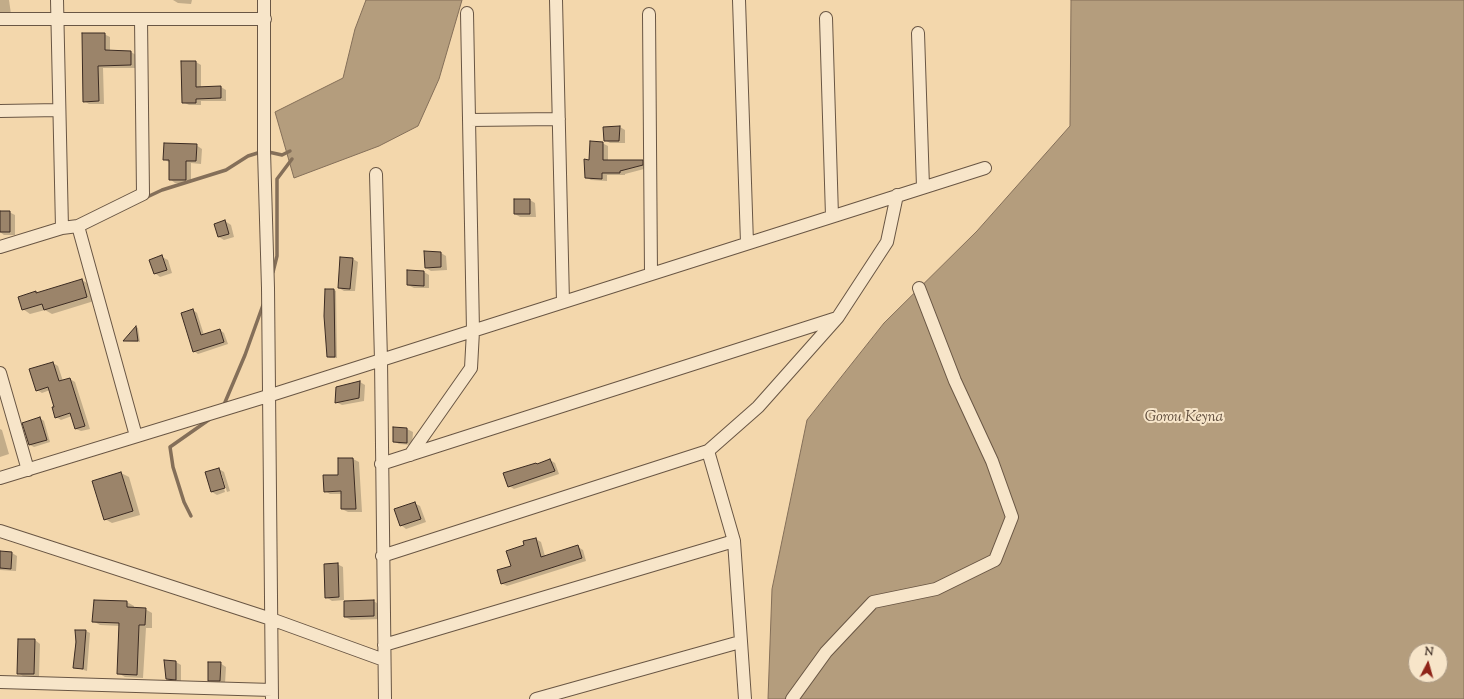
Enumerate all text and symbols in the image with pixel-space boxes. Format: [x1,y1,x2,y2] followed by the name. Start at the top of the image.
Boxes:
[1145,409,1223,427] water label: Gorou Keyna
[1408,643,1448,683] north arrow
[1424,644,1434,660] text: N

